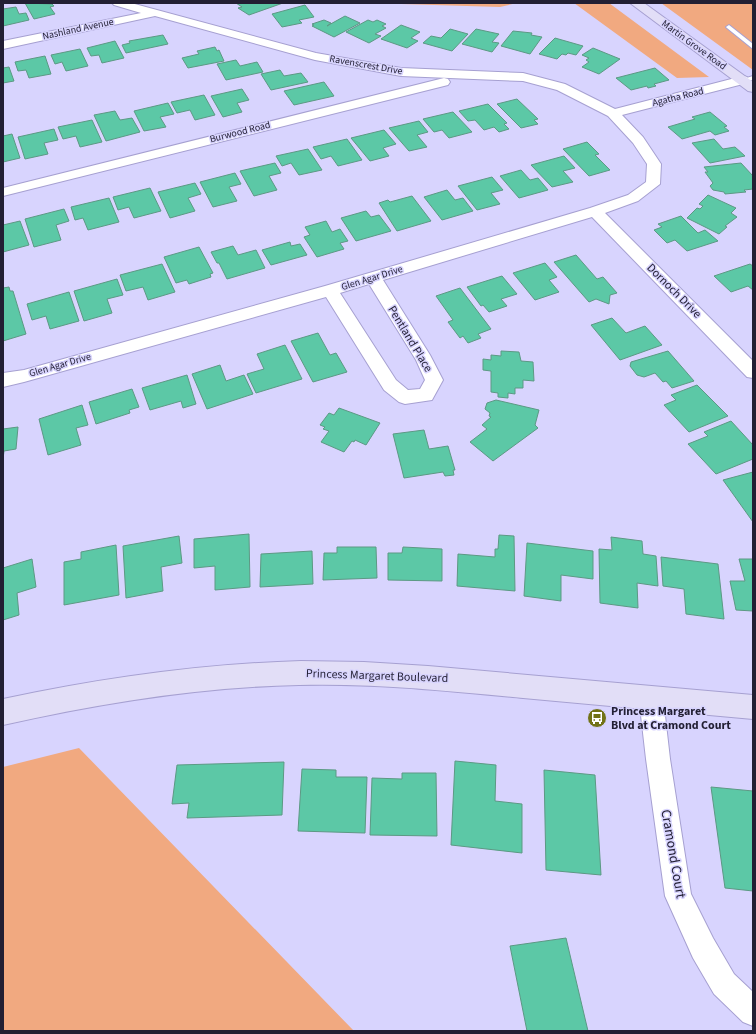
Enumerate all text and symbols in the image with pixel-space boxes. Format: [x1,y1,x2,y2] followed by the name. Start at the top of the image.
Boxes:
[41,15,115,43] street label: Nashland Avenue
[659,17,729,73] street label: Martin Grove Road
[328,52,404,78] street label: Ravenscrest Drive
[651,84,705,110] street label: Agatha Road
[208,118,272,146] street label: Burwood Road
[643,260,705,322] street label: Dornoch Drive
[340,262,405,294] street label: Glen Agar Drive
[383,303,437,376] street label: Pentland Place
[27,349,93,381] street label: Glen Agar Drive
[306,665,448,687] street label: Princess Margaret Boulevard
[611,703,731,734] place label: Princess Margaret Blvd at Cramond Court
[586,707,608,729] bus stop icon: Princess Margaret Blvd at Cramond Court
[655,808,691,900] street label: Cramond Court

